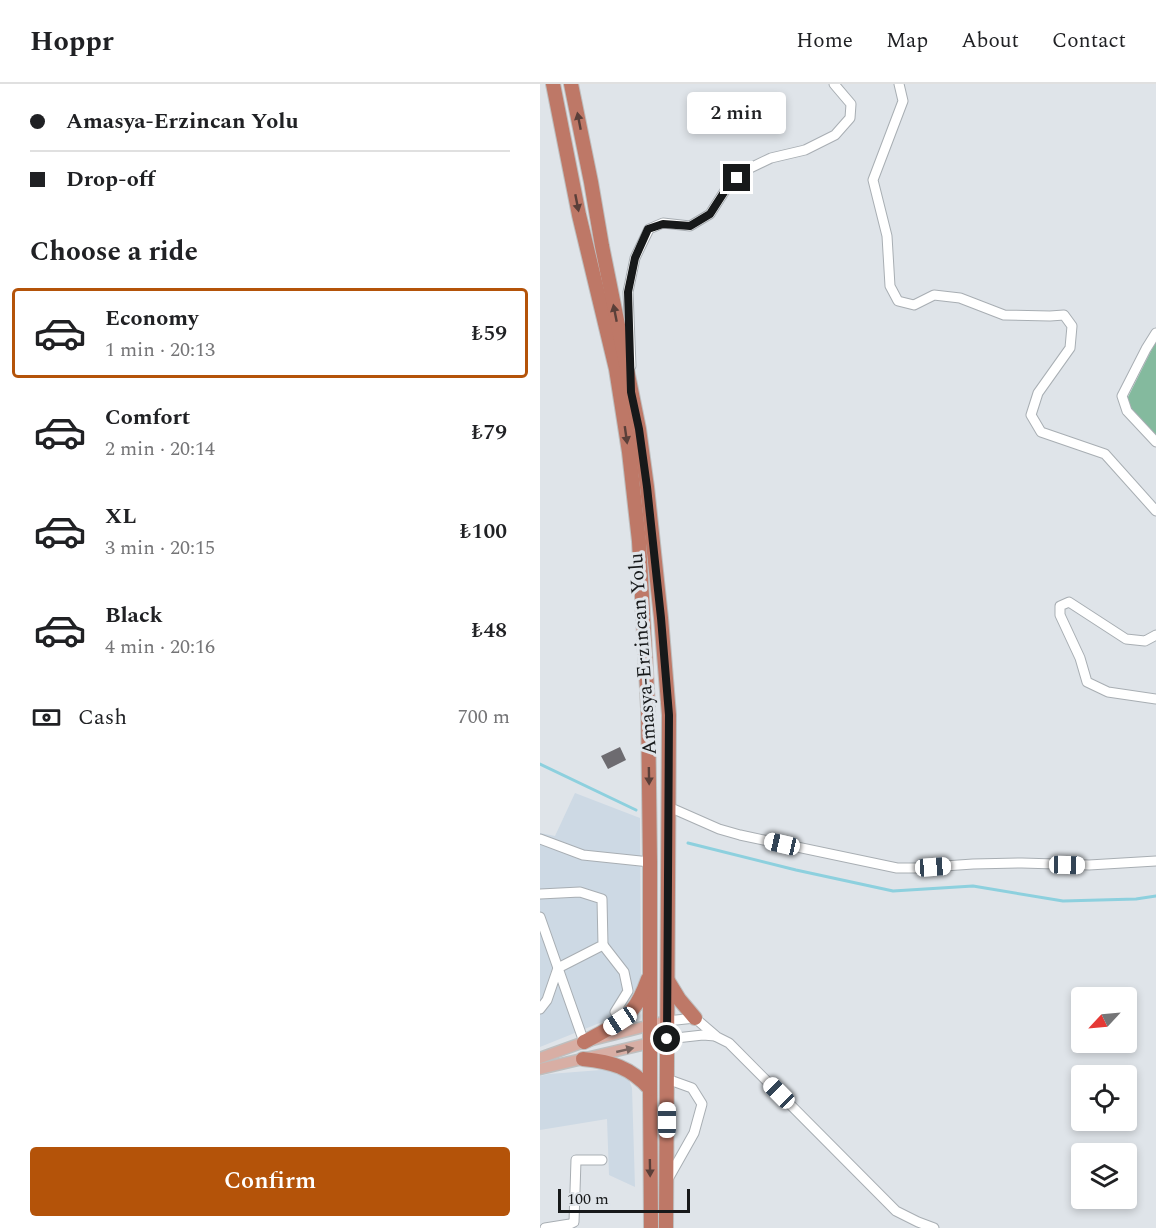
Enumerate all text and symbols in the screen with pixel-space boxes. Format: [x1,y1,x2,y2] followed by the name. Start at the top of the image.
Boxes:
[30,20,114,63] text: Hoppr
[796,25,853,57] text: Home
[886,25,928,57] text: Map
[961,25,1019,57] text: About
[1052,25,1126,57] text: Contact
[688,91,786,133] callout: 2 min
[711,98,762,128] text: 2 min
[66,105,298,138] text: Amasya-Erzincan Yolu
[574,111,583,130] one-way arrow
[66,163,155,196] text: Drop-off
[723,164,750,191] route end
[573,194,582,213] one-way arrow
[30,231,198,273] text: Choose a ride
[105,302,198,335] text: Economy
[610,303,619,322] one-way arrow
[33,306,87,360] icon: car
[472,317,507,350] text: ₺59
[105,335,215,365] text: 1 min · 20:13
[105,401,190,434] text: Comfort
[33,405,87,459] icon: car
[472,416,507,449] text: ₺79
[622,425,631,444] one-way arrow
[105,434,215,464] text: 2 min · 20:14
[105,500,136,533] text: XL
[33,504,87,558] icon: car
[460,515,507,548] text: ₺100
[105,533,215,563] text: 3 min · 20:15
[621,552,665,756] street label: Amasya-Erzincan Yolu
[105,599,163,632] text: Black
[33,603,87,657] icon: car
[472,614,507,647] text: ₺48
[105,632,215,662] text: 4 min · 20:16
[30,701,63,734] icon: cash
[78,701,127,734] text: Cash
[458,702,510,732] text: 700 m
[644,766,654,785] one-way arrow
[762,831,802,857] car
[1049,856,1085,874] car
[914,857,952,877] car
[1071,987,1137,1053] north arrow
[1071,987,1137,1209] map controls
[600,1004,640,1038] car
[653,1025,680,1052] route start
[616,1044,634,1054] one-way arrow
[1071,1065,1137,1131] button: locate
[760,1074,798,1112] car
[658,1102,676,1138] car
[1071,1143,1137,1209] button: layers
[30,1147,510,1216] button: Confirm
[646,1158,655,1177] one-way arrow
[558,1186,690,1214] scale bar
[567,1187,609,1211] text: 100 m

